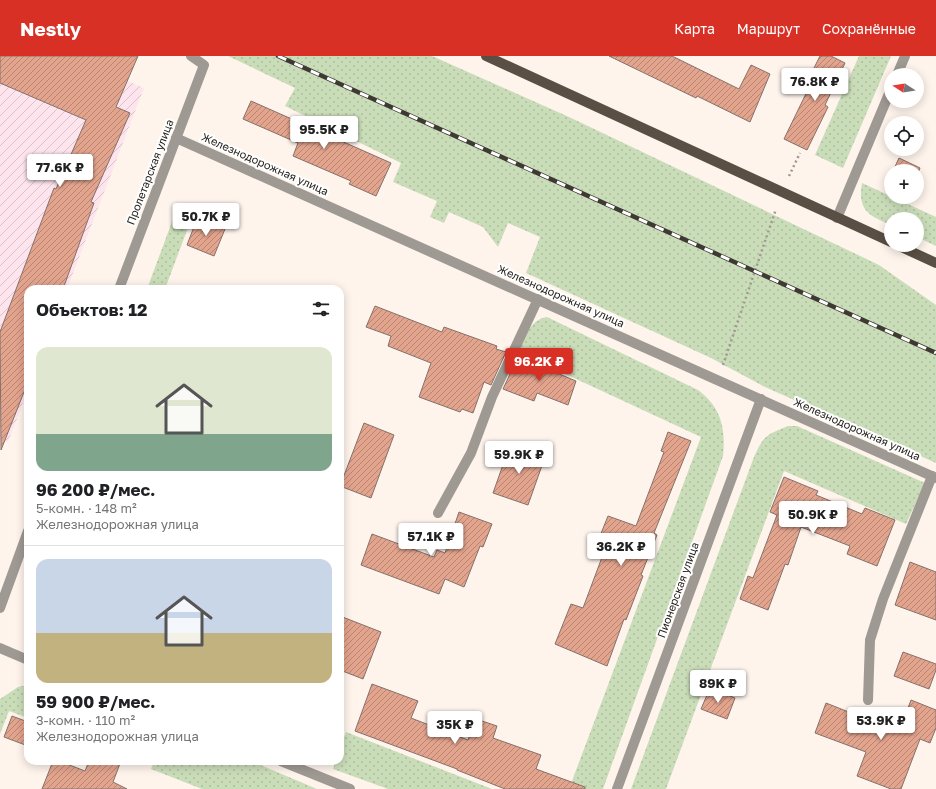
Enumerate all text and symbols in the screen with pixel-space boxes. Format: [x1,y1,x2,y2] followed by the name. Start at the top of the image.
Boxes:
[20,17,81,40] text: Nestly
[674,20,715,37] text: Карта
[737,20,800,37] text: Маршрут
[822,20,916,37] text: Сохранённые
[778,68,852,102] pin: 76.8K ₽
[884,68,924,108] north arrow
[884,68,924,252] map controls
[790,73,840,89] text: 76.8K ₽
[287,116,361,150] pin: 95.5K ₽
[884,116,924,156] button: locate
[123,117,176,226] street label: Пролетарская улица
[299,121,349,137] text: 95.5K ₽
[200,130,331,198] street label: Железнодорожная улица
[23,154,97,188] pin: 77.6K ₽
[36,159,84,175] text: 77.6K ₽
[884,164,924,204] button: +
[169,203,243,237] pin: 50.7K ₽
[181,208,231,224] text: 50.7K ₽
[884,212,924,252] button: −
[496,262,627,330] street label: Железнодорожная улица
[310,298,332,320] icon: filters
[36,299,147,320] text: Объектов: 12
[502,348,576,382] pin: 96.2K ₽
[514,353,564,369] text: 96.2K ₽
[148,373,220,445] icon: home
[792,395,923,463] street label: Железнодорожная улица
[482,441,556,475] pin: 59.9K ₽
[494,446,544,462] text: 59.9K ₽
[36,479,155,500] text: 96 200 ₽/мес.
[36,500,137,516] text: 5-комн. · 148 m²
[776,501,850,535] pin: 50.9K ₽
[788,506,838,522] text: 50.9K ₽
[36,516,199,532] text: Железнодорожная улица
[394,523,468,557] pin: 57.1K ₽
[407,528,455,544] text: 57.1K ₽
[584,533,658,567] pin: 36.2K ₽
[596,538,646,554] text: 36.2K ₽
[654,540,701,640] street label: Пионерская улица
[148,585,220,657] icon: home
[690,670,746,704] pin: 89K ₽
[699,675,737,691] text: 89K ₽
[36,691,155,712] text: 59 900 ₽/мес.
[844,707,918,741] pin: 53.9K ₽
[427,711,483,745] pin: 35K ₽
[36,712,135,728] text: 3-комн. · 110 m²
[856,712,906,728] text: 53.9K ₽
[436,716,474,732] text: 35K ₽
[36,728,199,744] text: Железнодорожная улица

